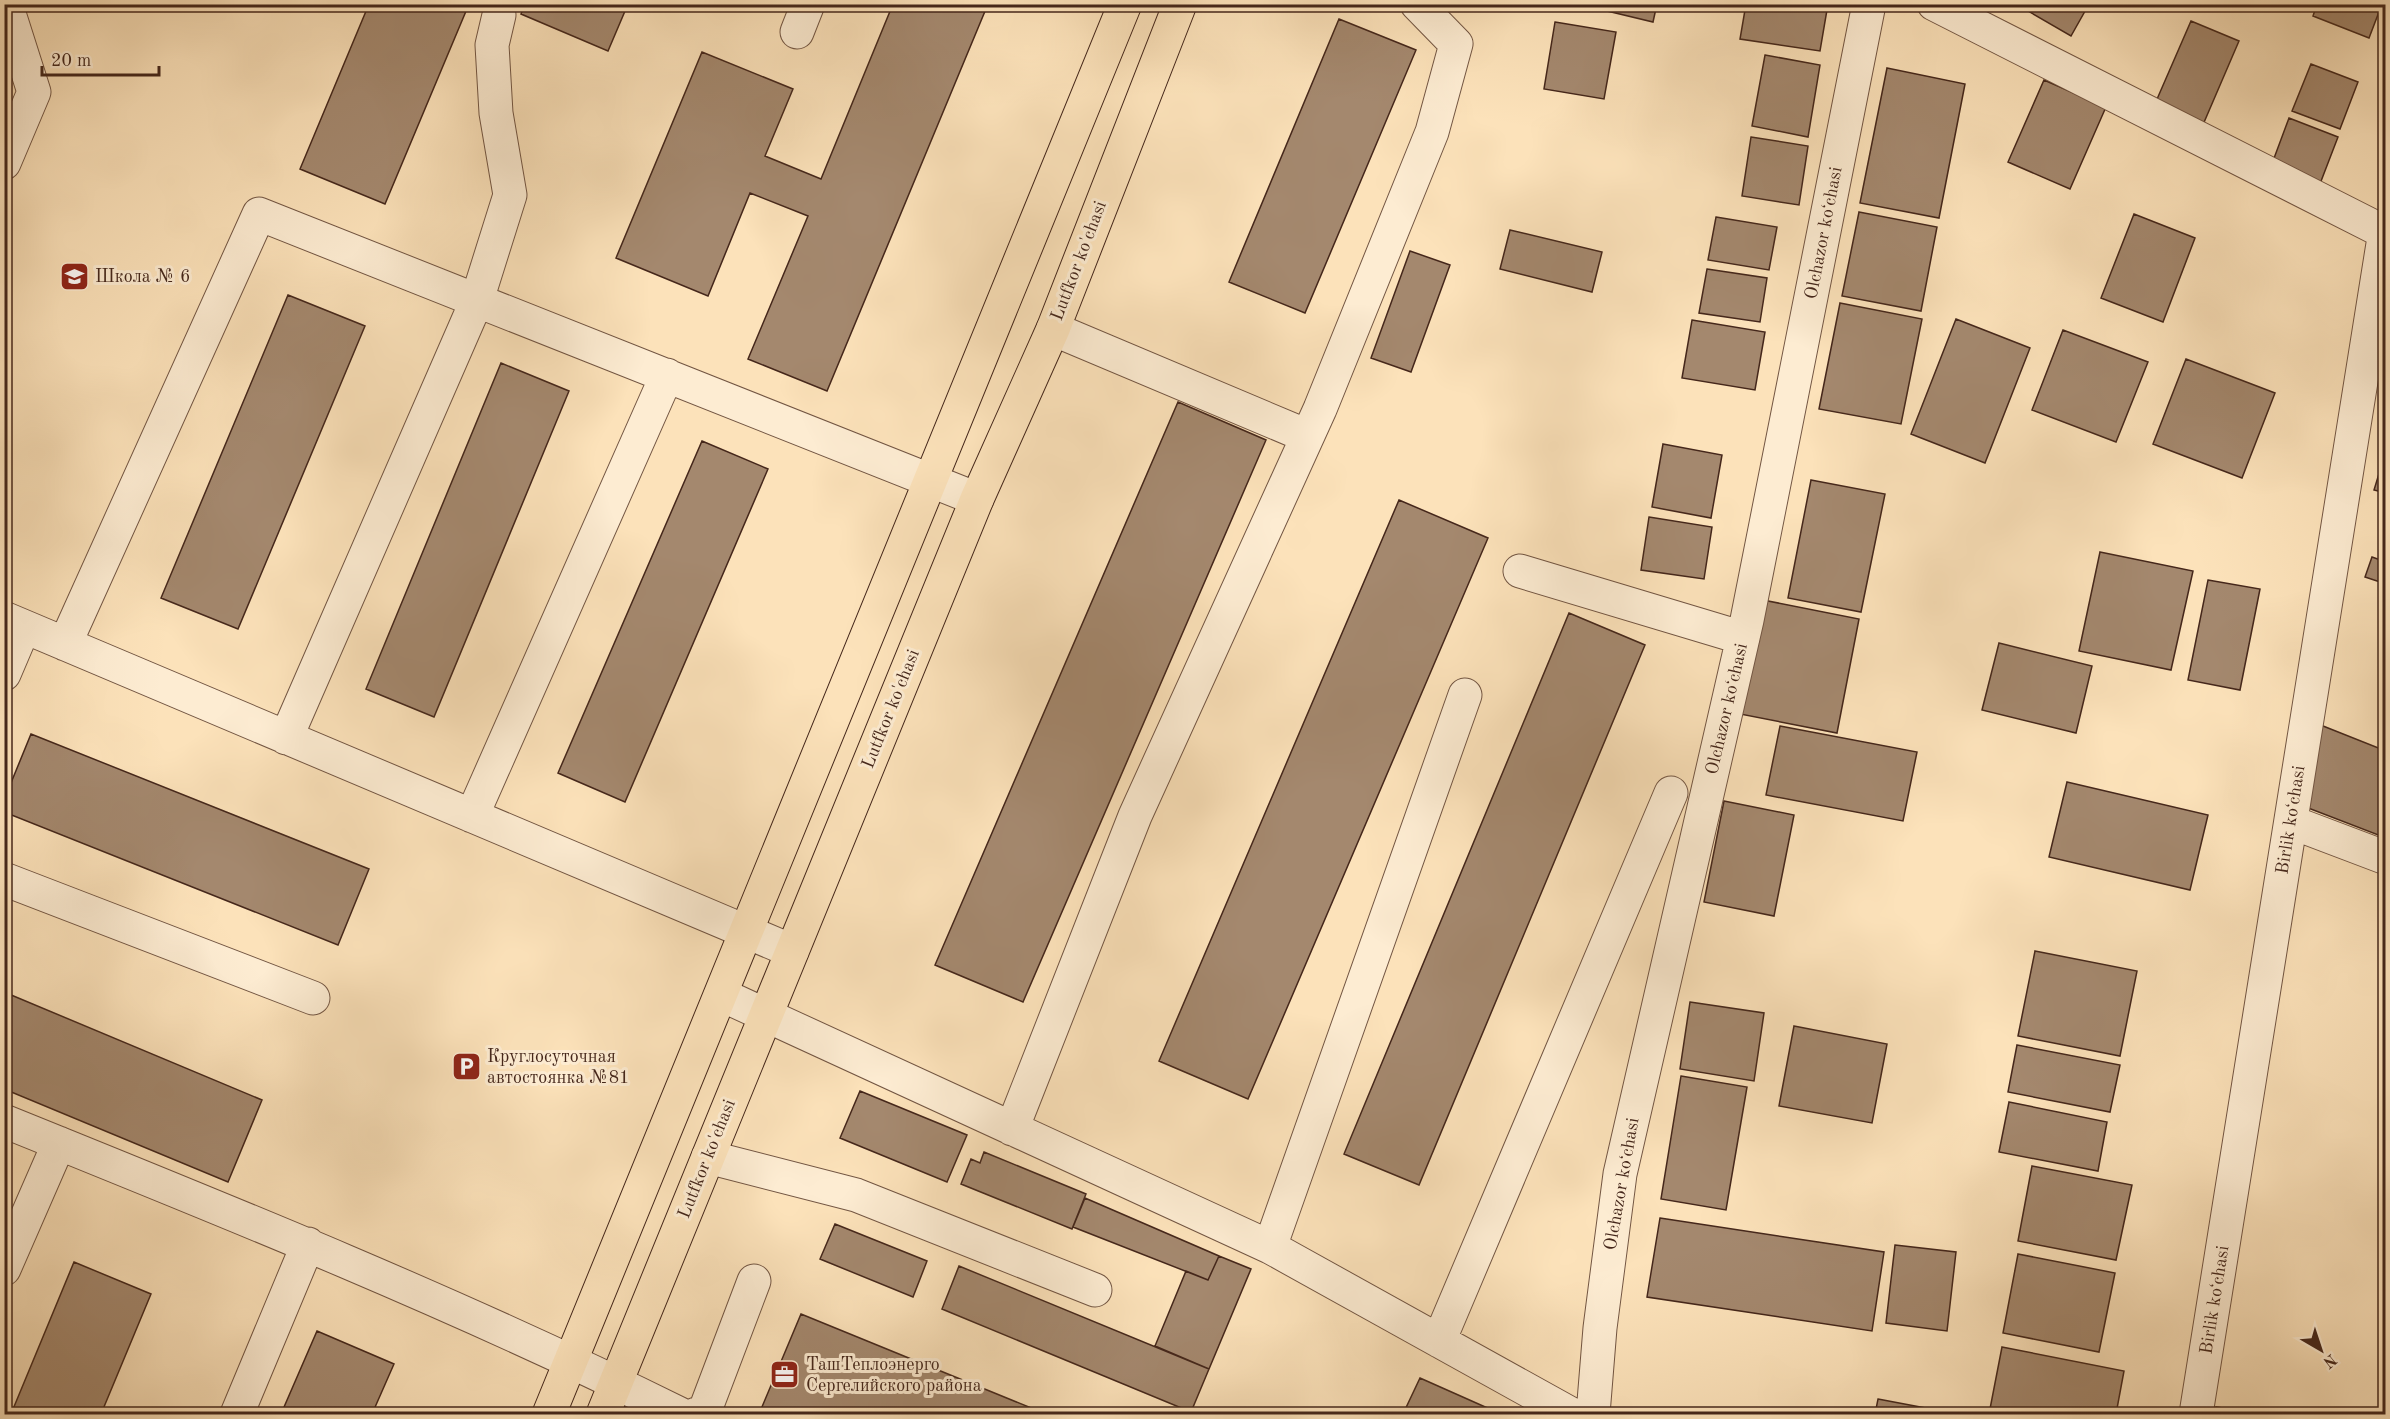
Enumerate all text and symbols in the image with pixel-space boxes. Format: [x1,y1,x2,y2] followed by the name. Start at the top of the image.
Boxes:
[42,39,159,77] scale bar
[51,52,91,70] text: 20 m
[1802,165,1846,301] street label: Olchazor koʻchasi
[1048,199,1110,323] street label: Lutfkor ko'chasi
[58,261,90,293] school or university icon: Школа № 6
[95,268,191,286] place label: Школа № 6
[1703,641,1751,776] street label: Olchazor koʻchasi
[859,647,923,771] street label: Lutfkor ko'chasi
[2274,764,2309,876] street label: Birlik koʻchasi
[487,1048,630,1087] place label: Круглосуточная автостоянка №81
[450,1051,482,1083] parking icon: Круглосуточная автостоянка №81
[675,1097,739,1221] street label: Lutfkor ko'chasi
[1601,1116,1643,1252] street label: Olchazor koʻchasi
[2198,1244,2233,1356] street label: Birlik koʻchasi
[2291,1320,2351,1380] north arrow
[2319,1350,2339,1371] text: N
[806,1356,982,1395] place label: ТашТеплоэнерго Сергелийского района
[769,1359,801,1391] office icon: ТашТеплоэнерго Сергелийского района

